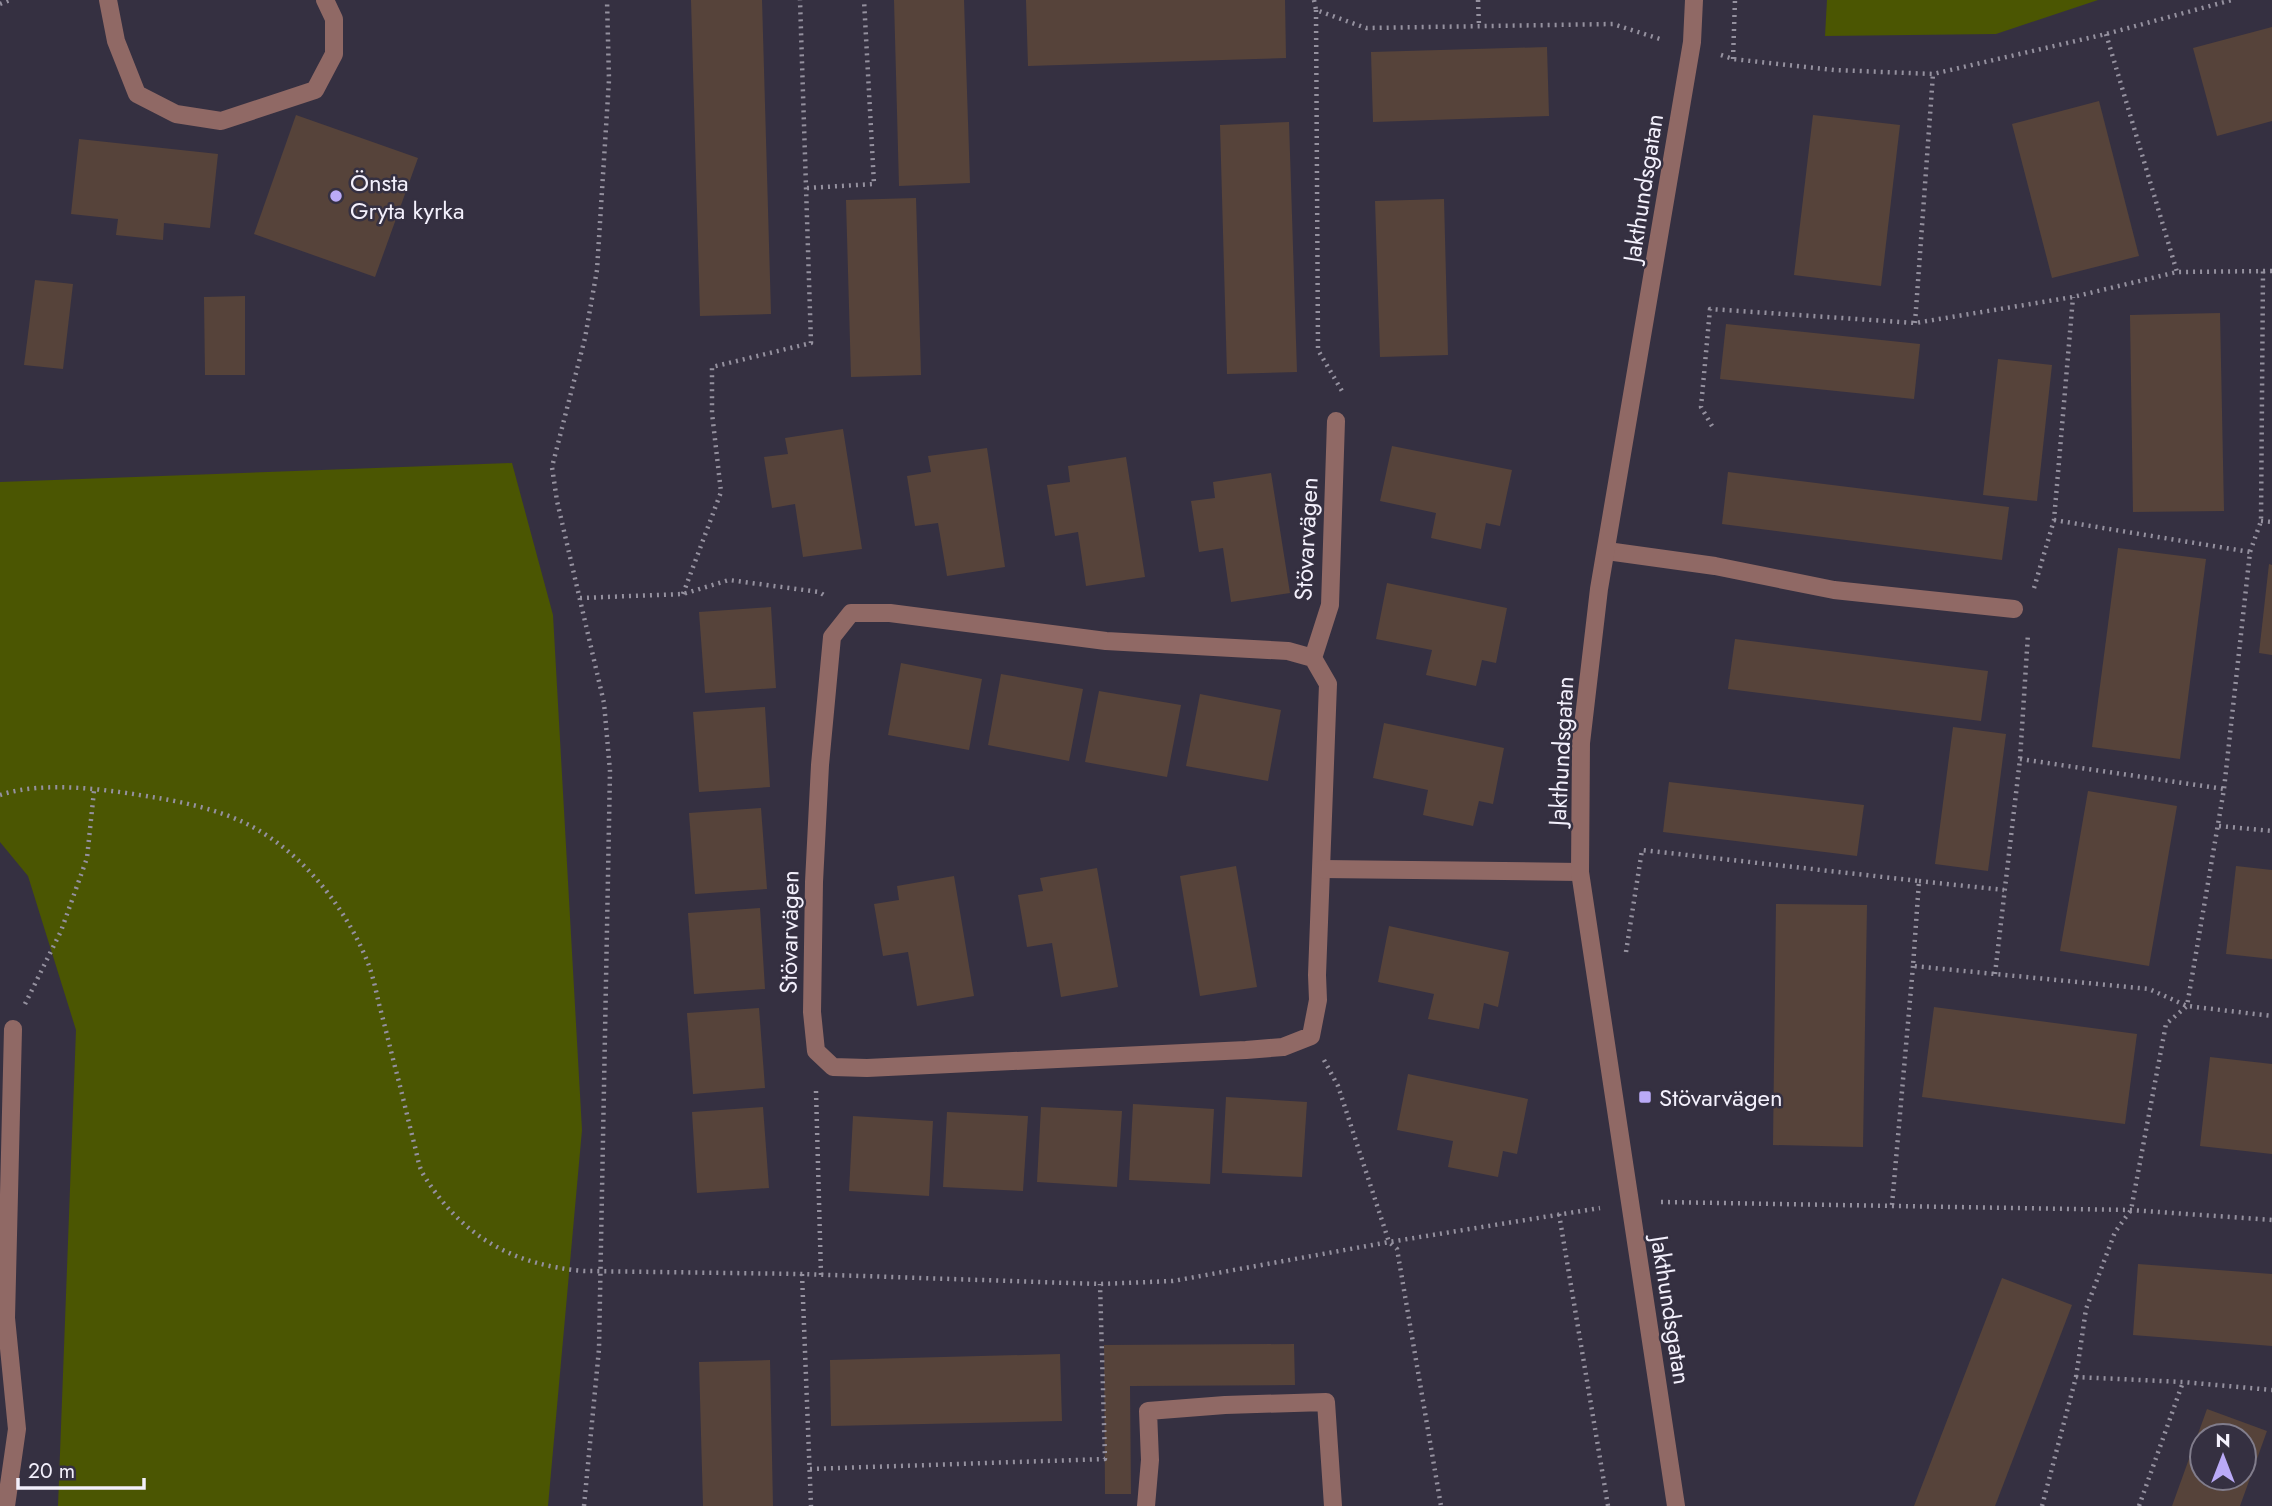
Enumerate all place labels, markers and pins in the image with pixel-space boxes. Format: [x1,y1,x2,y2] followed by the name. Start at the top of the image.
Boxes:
[350,165,464,228] place label: Önsta Gryta kyrka
[328,188,344,204] marker: Önsta Gryta kyrka
[1659,1080,1783,1115] place label: Stövarvägen
[1637,1089,1653,1105] marker: Stövarvägen

